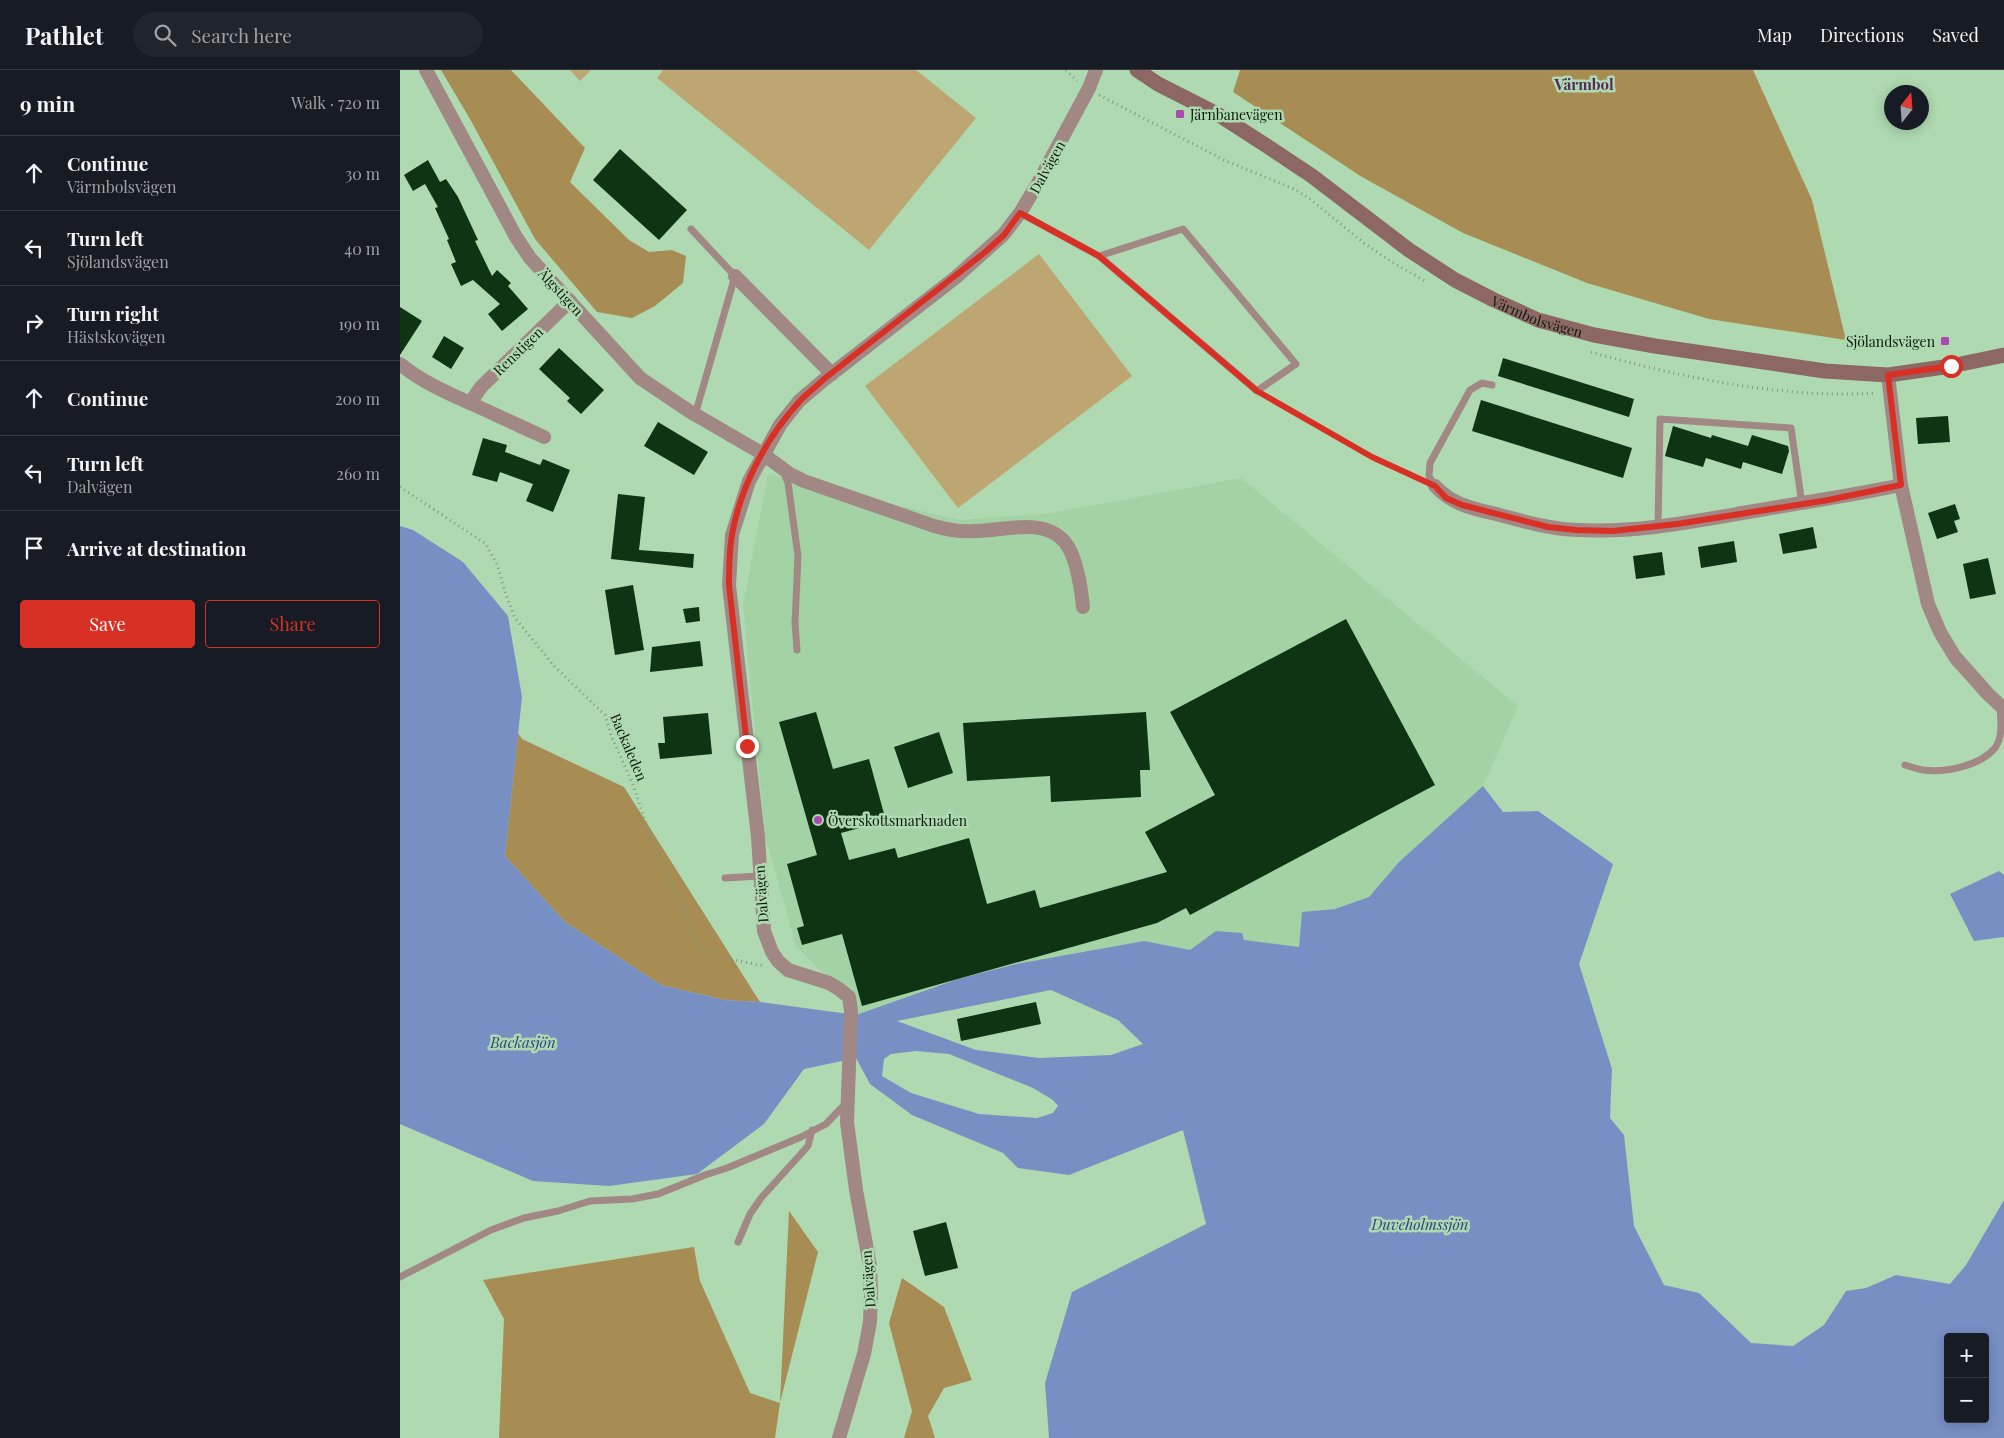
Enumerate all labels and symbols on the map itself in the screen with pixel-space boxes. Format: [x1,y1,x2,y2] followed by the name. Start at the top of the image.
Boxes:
[1553,74,1614,94] district label: Värmbol
[1884,85,1929,130] north arrow
[1189,105,1283,124] place label: Järnbanevägen
[1174,108,1186,120] marker: Järnbanevägen
[1025,137,1070,197] street label: Dalvägen
[534,264,588,320] street label: Älgstigen
[1488,290,1586,341] street label: Värmbolsvägen
[489,322,548,380] street label: Renstigen
[1846,332,1936,351] place label: Sjölandsvägen
[1939,335,1951,347] marker: Sjölandsvägen
[1940,355,1963,378] route start
[606,710,652,784] street label: Backaleden
[736,735,759,758] route end
[828,811,968,830] place label: Överskottsmarknaden
[812,814,824,826] marker: Överskottsmarknaden
[749,864,772,923] street label: Dalvägen
[489,1032,556,1052] water label: Backasjön
[1370,1214,1469,1234] water label: Duveholmssjön
[856,1249,879,1308] street label: Dalvägen

